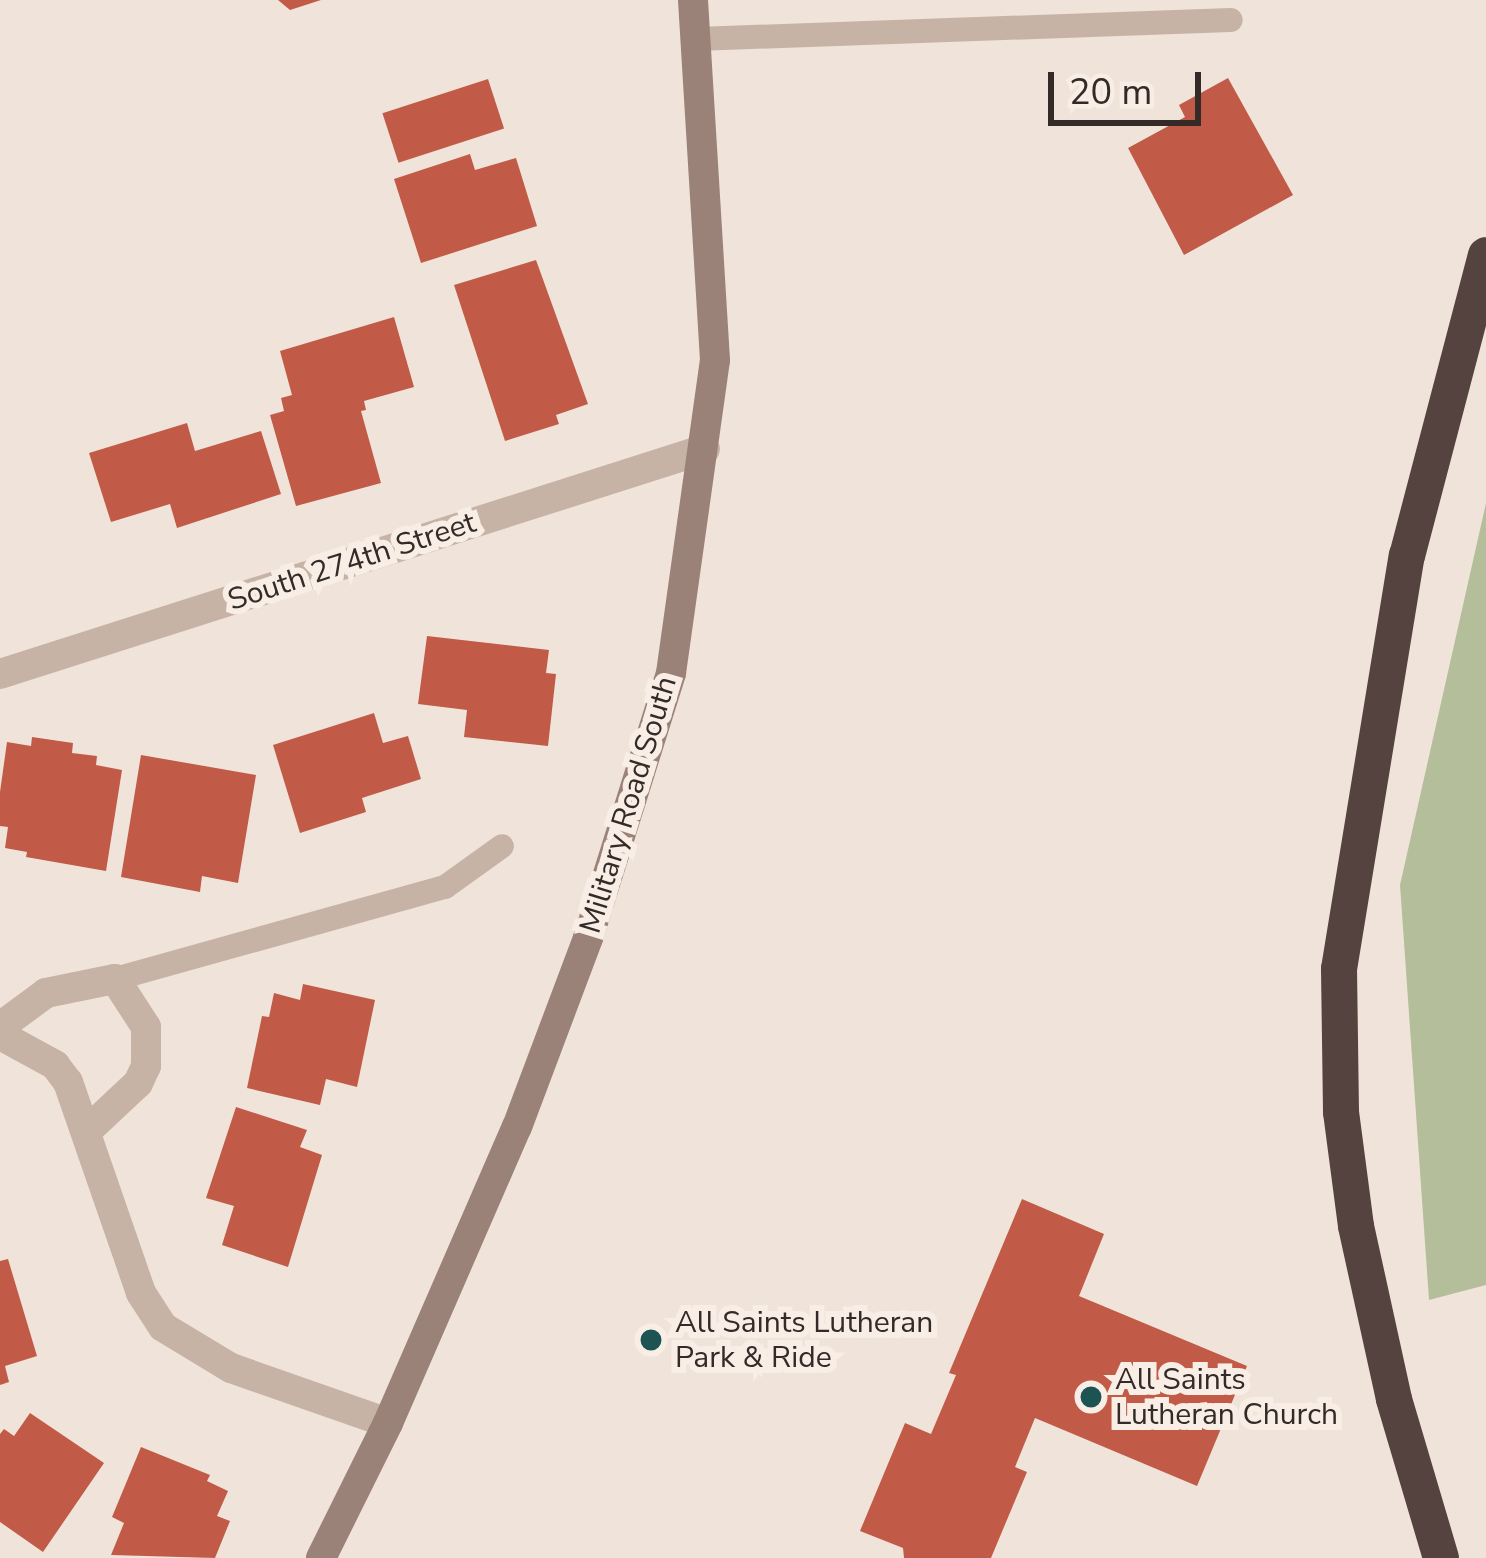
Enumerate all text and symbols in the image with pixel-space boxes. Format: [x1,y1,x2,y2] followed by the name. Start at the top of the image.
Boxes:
[1054,48,1207,122] scale bar
[1069,68,1152,117] text: 20 m
[224,505,480,619] street label: South 274th Street
[573,672,685,938] street label: Military Road South
[675,1305,933,1376] place label: All Saints Lutheran Park & Ride
[638,1327,664,1353] marker: All Saints Lutheran Park & Ride
[1115,1362,1338,1432] place label: All Saints Lutheran Church
[1078,1384,1104,1410] marker: All Saints Lutheran Church

